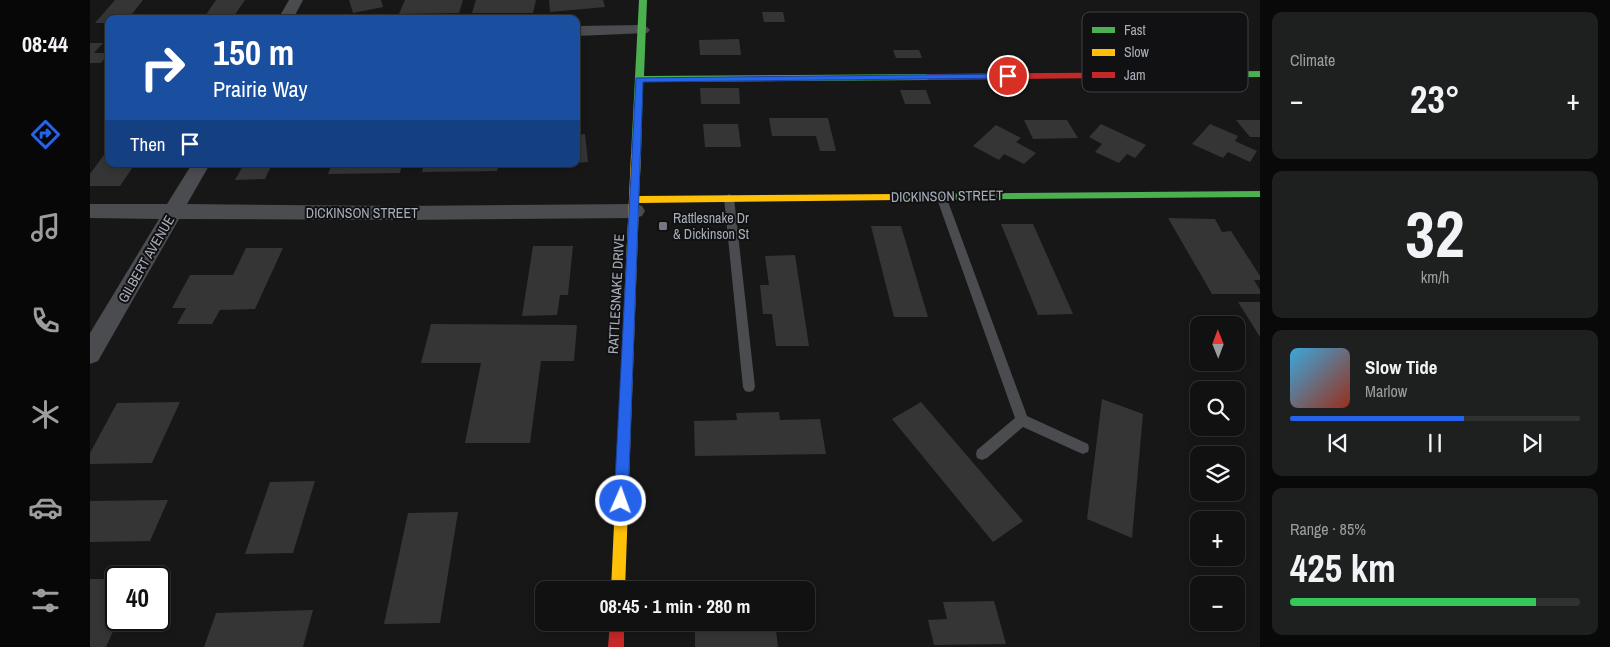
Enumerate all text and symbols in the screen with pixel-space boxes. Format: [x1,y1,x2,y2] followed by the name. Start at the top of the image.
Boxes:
[1082,12,1248,92] legend
[1124,21,1146,39] text: Fast
[22,29,68,59] text: 08:44
[213,29,294,76] text: 150 m
[130,35,195,100] icon: right
[1124,43,1150,61] text: Slow
[1290,49,1335,71] text: Climate
[987,55,1029,97] pin
[994,62,1022,90] icon: arrive
[1124,66,1146,84] text: Jam
[213,74,308,104] text: Prairie Way
[1410,74,1460,125] text: 23°
[1290,81,1303,119] text: −
[1567,81,1580,119] text: +
[28,117,63,152] icon: directions
[176,130,204,158] icon: arrive
[130,131,166,157] text: Then
[891,186,1003,206] street label: DICKINSON STREET
[1405,190,1465,277] text: 32
[306,204,418,222] street label: DICKINSON STREET
[673,209,749,243] place label: Rattlesnake Dr & Dickinson St
[28,210,63,245] icon: music
[114,212,178,306] street label: GILBERT AVENUE
[657,220,669,232] marker: Rattlesnake Dr & Dickinson St
[604,233,628,355] street label: RATTLESNAKE DRIVE
[1421,266,1449,288] text: km/h
[28,303,63,338] icon: phone
[1190,316,1245,371] north arrow
[1190,316,1245,631] map controls
[1365,354,1437,380] text: Slow Tide
[1365,380,1407,402] text: Marlow
[1190,381,1245,436] button: search
[28,397,63,432] icon: climate
[1324,429,1352,457] icon: previous
[1421,429,1449,457] icon: pause
[1518,429,1546,457] icon: next
[1190,446,1245,501] button: layers
[594,474,646,526] position arrow
[28,490,63,525] icon: car
[1190,511,1245,566] button: +
[1290,518,1366,540] text: Range · 85%
[1290,543,1396,594] text: 425 km
[105,566,170,631] speed limit sign: 40
[1190,576,1245,631] button: −
[28,583,63,618] icon: filters
[600,593,750,619] text: 08:45 · 1 min · 280 m

